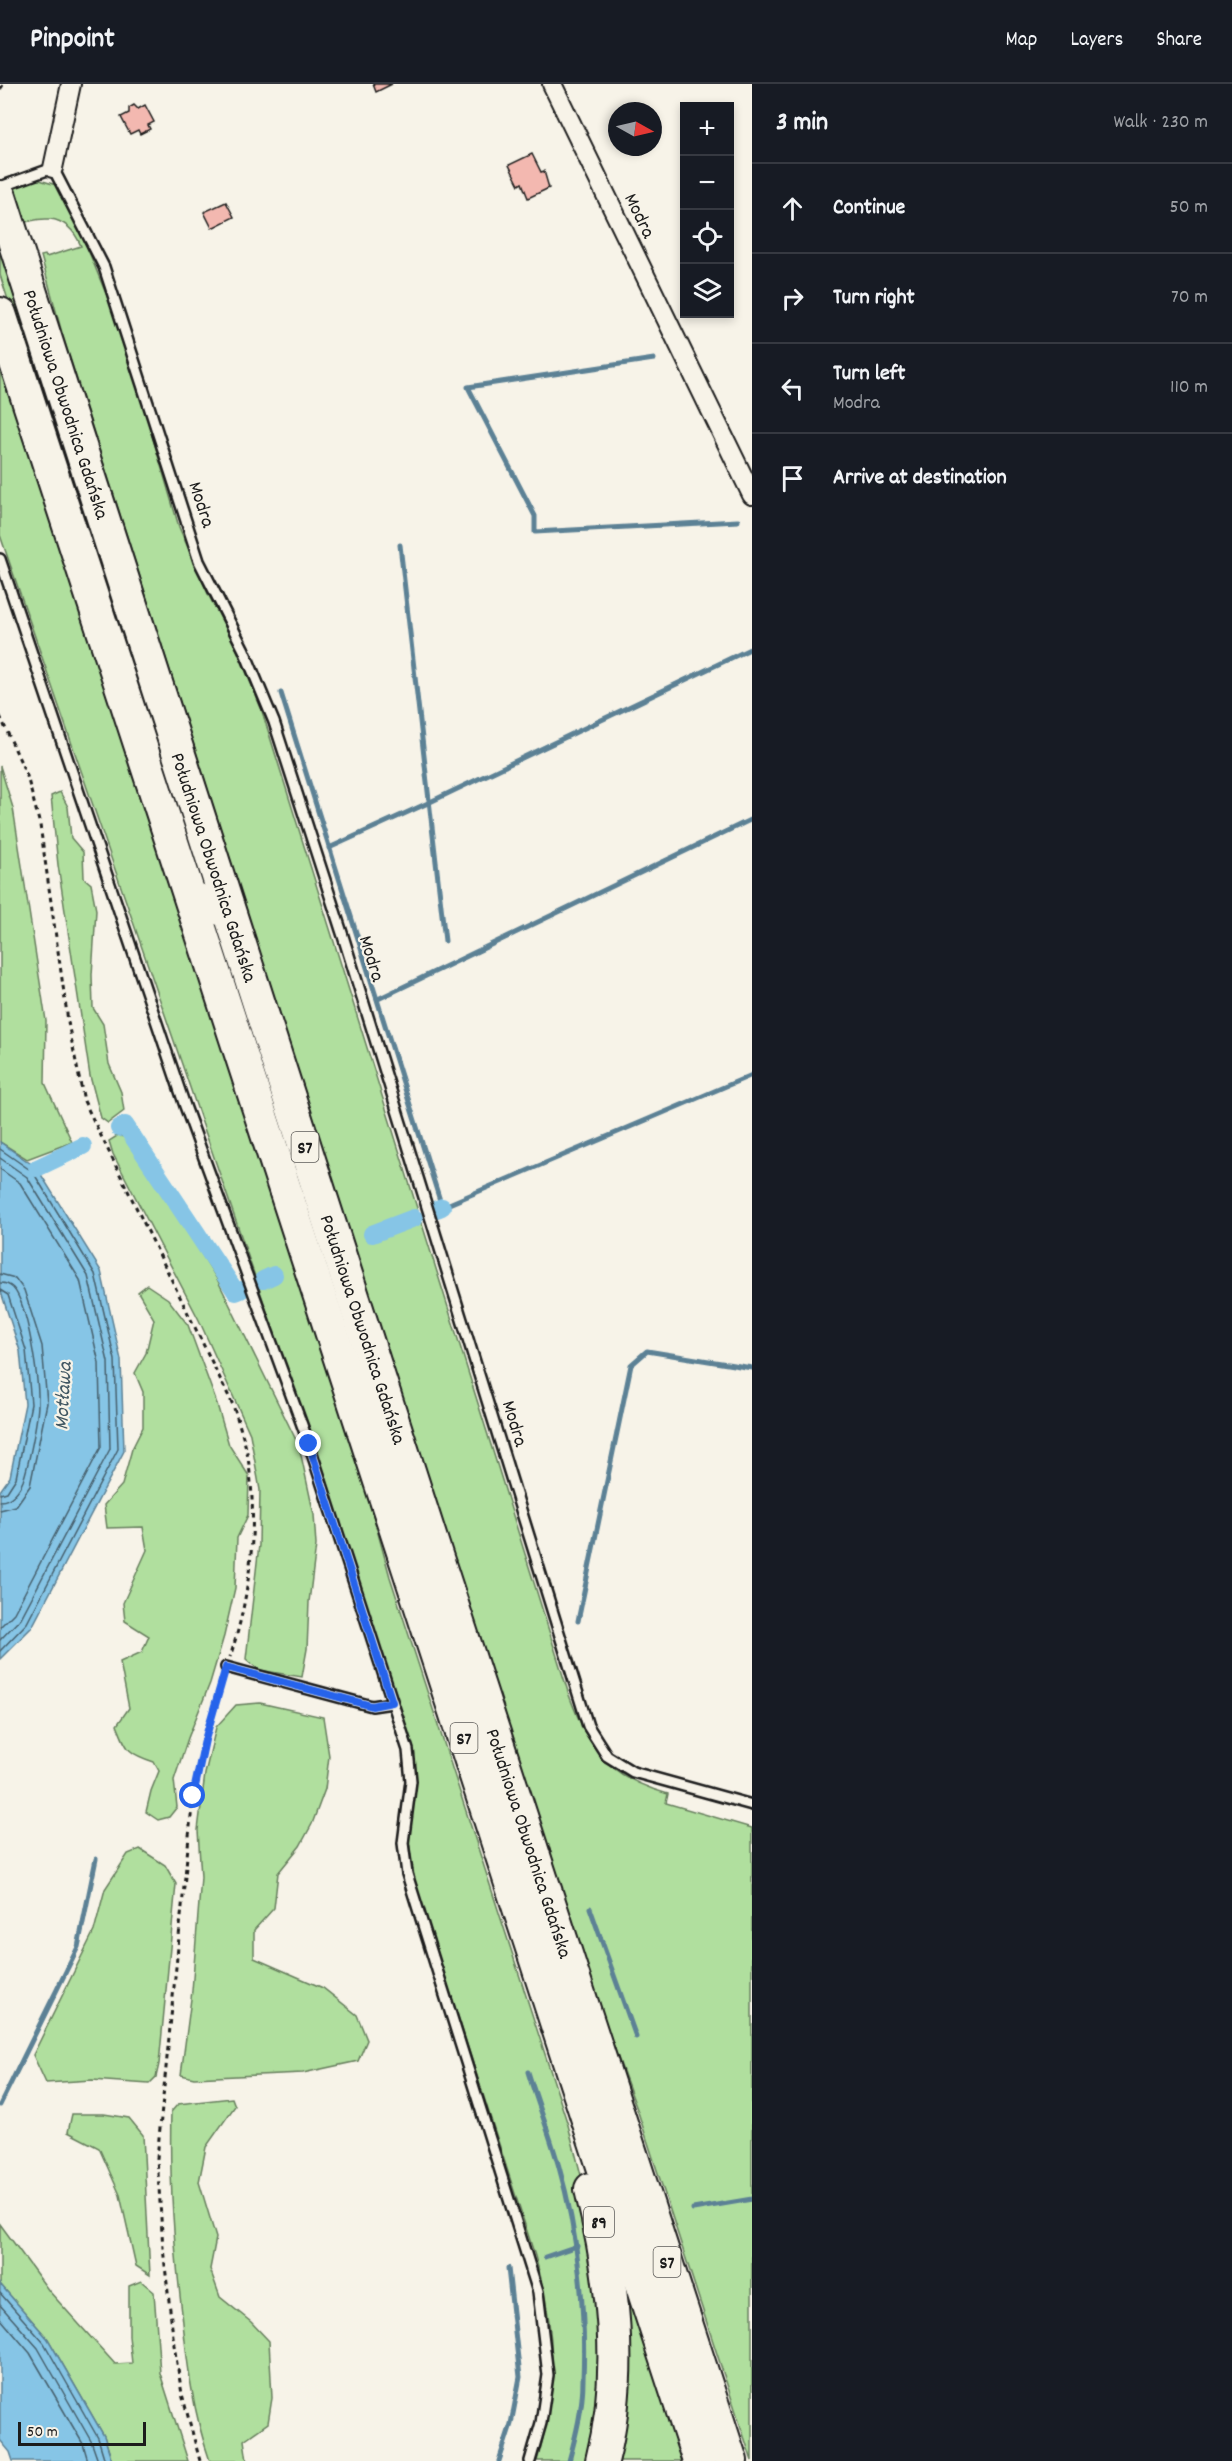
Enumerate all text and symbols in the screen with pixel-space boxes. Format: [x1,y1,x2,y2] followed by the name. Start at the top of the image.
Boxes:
[30,21,115,61] text: Pinpoint
[1006,26,1037,56] text: Map
[1070,26,1123,56] text: Layers
[1156,26,1202,56] text: Share
[608,102,662,156] north arrow
[680,102,734,318] map controls
[680,102,734,156] button: +
[776,105,828,142] text: 3 min
[1114,109,1208,137] text: Walk · 230 m
[680,156,734,210] button: −
[615,189,661,244] street label: Modra
[776,192,809,225] icon: ahead
[833,193,905,224] text: Continue
[1170,194,1208,222] text: 50 m
[680,210,734,264] button: locate
[680,264,734,318] button: layers
[776,282,809,315] icon: right
[833,283,915,314] text: Turn right
[1171,284,1208,312] text: 70 m
[14,286,115,524] street label: Południowa Obwodnica Gdańska
[833,359,905,390] text: Turn left
[776,372,809,405] icon: left
[1170,374,1208,402] text: 110 m
[833,390,880,418] text: Modra
[776,462,809,495] icon: arrive
[833,463,1007,494] text: Arrive at destination
[180,478,221,532] street label: Modra
[162,749,263,987] street label: Południowa Obwodnica Gdańska
[350,932,391,986] street label: Modra
[292,1132,318,1162] road number: S7
[311,1211,412,1449] street label: Południowa Obwodnica Gdańska
[48,1360,82,1431] water label: Motława
[493,1397,534,1451] street label: Modra
[295,1430,321,1456] route end
[450,1723,478,1753] road number: S7
[477,1725,578,1963] street label: Południowa Obwodnica Gdańska
[179,1782,205,1808] route start
[584,2207,614,2237] road number: 89
[654,2247,680,2277] road number: S7
[18,2419,146,2446] scale bar
[27,2421,58,2444] text: 50 m

